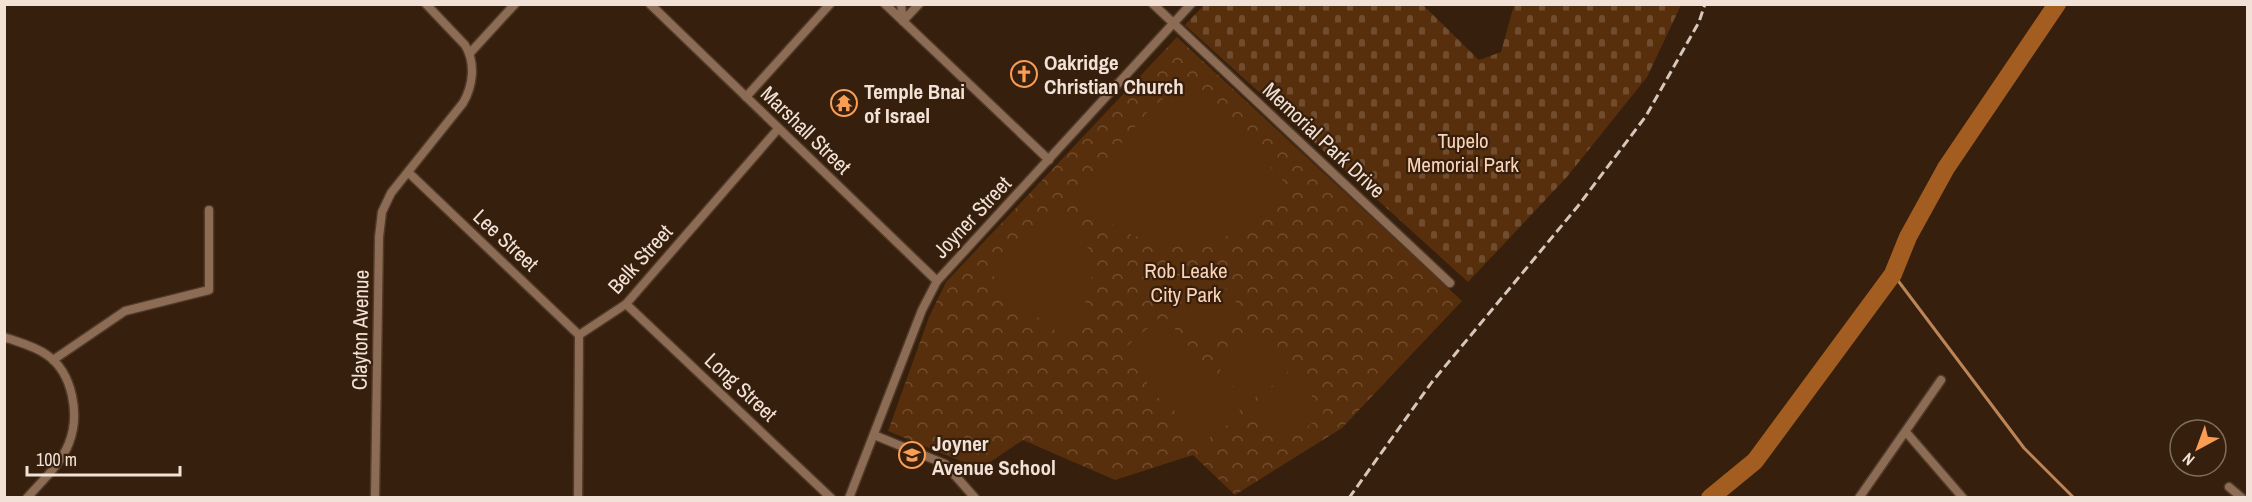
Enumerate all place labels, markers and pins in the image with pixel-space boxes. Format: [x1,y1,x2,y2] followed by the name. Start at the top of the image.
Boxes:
[1044,48,1184,101] place label: Oakridge Christian Church
[1009,59,1039,89] church icon: Oakridge Christian Church
[864,77,965,130] place label: Temple Bnai of Israel
[829,88,859,118] temple icon: Temple Bnai of Israel
[932,429,1056,482] place label: Joyner Avenue School
[897,440,927,470] school or university icon: Joyner Avenue School

